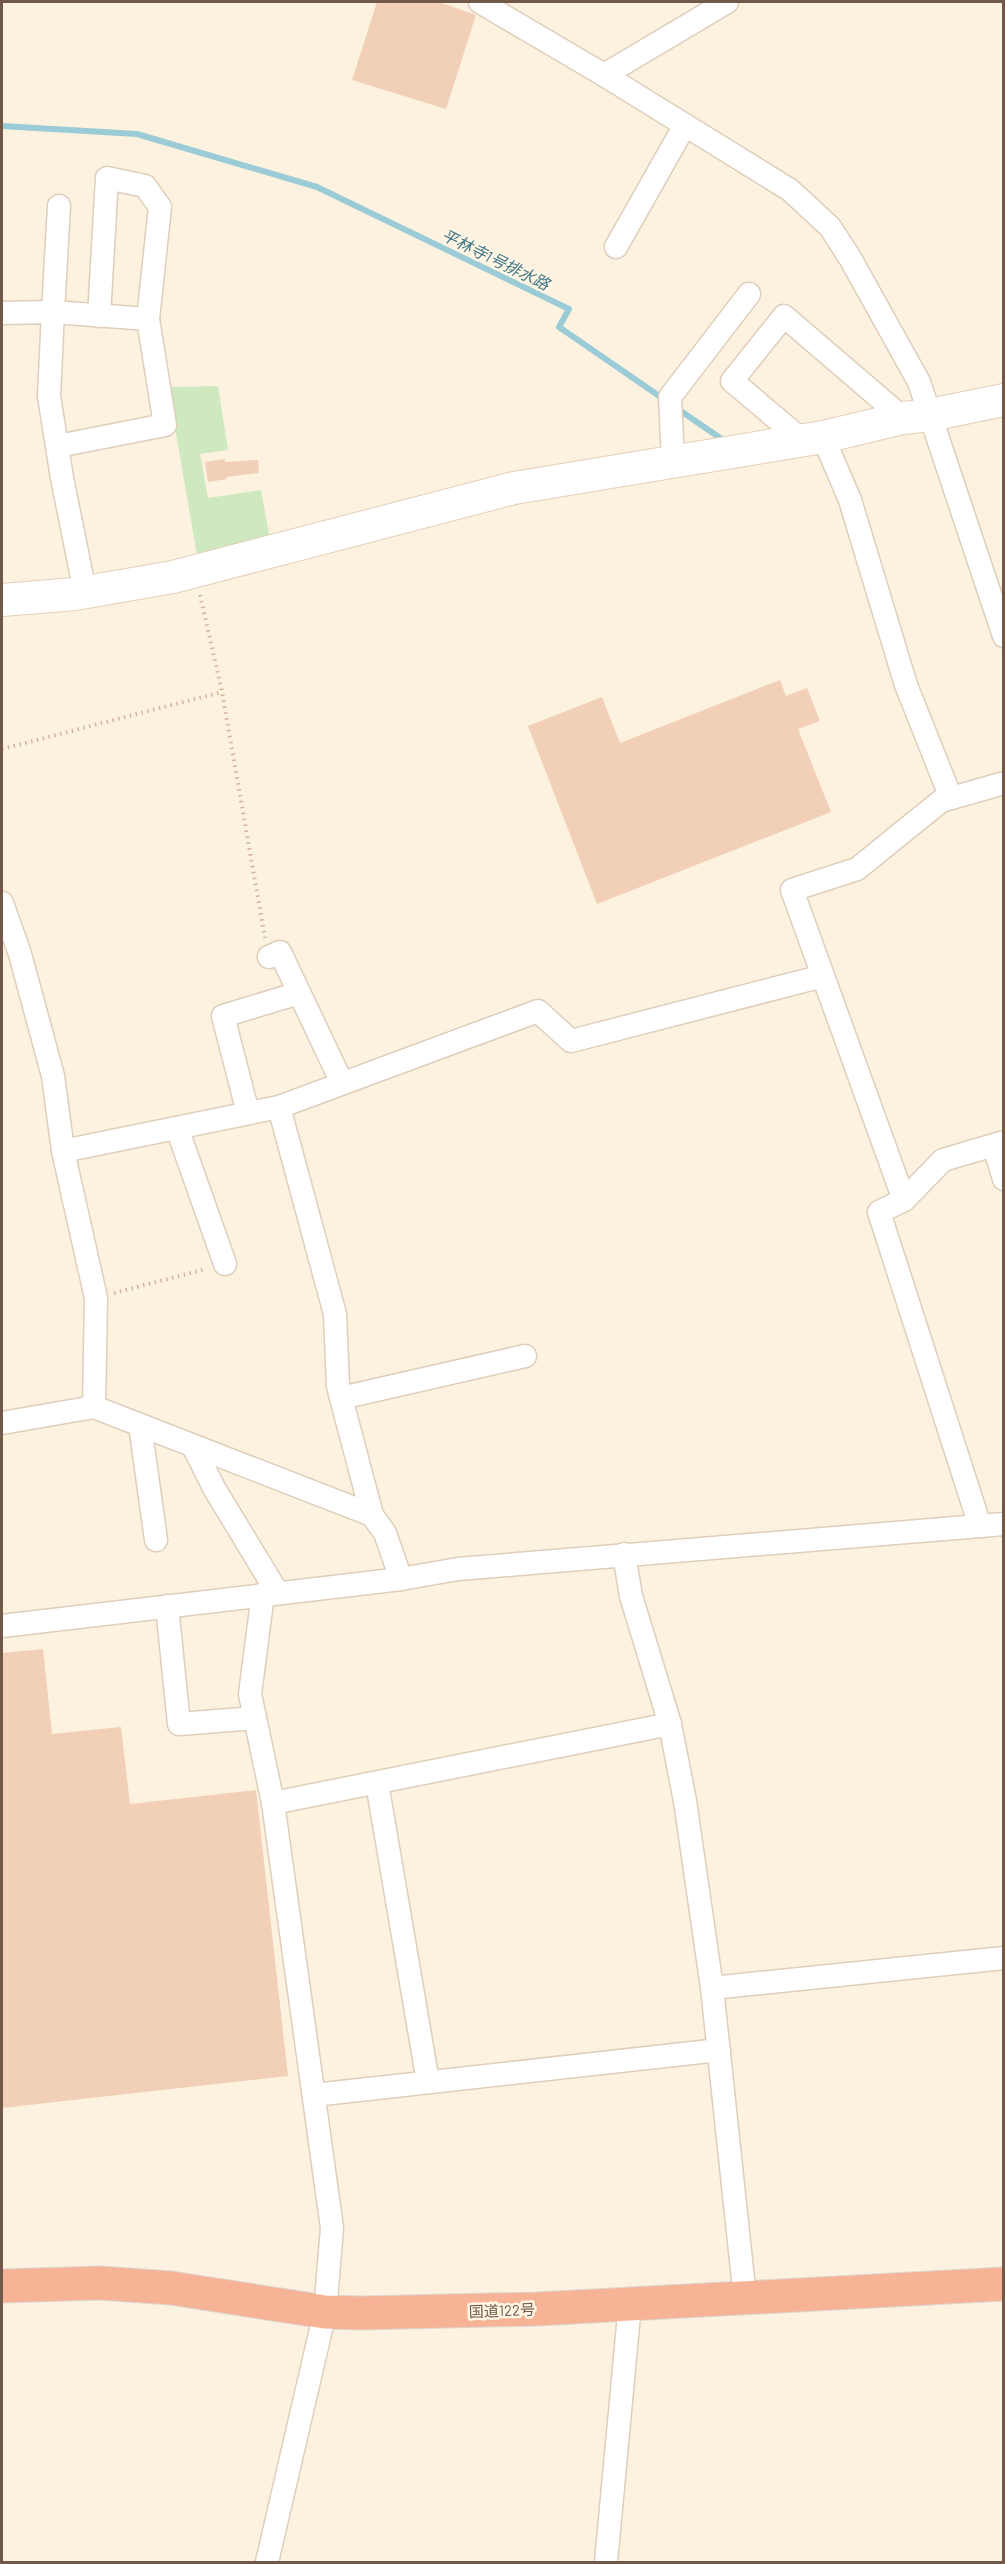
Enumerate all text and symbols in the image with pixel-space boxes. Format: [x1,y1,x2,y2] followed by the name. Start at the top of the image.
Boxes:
[439,225,555,294] water label: 平林寺1号排水路
[469,2300,535,2320] street label: 国道122号

